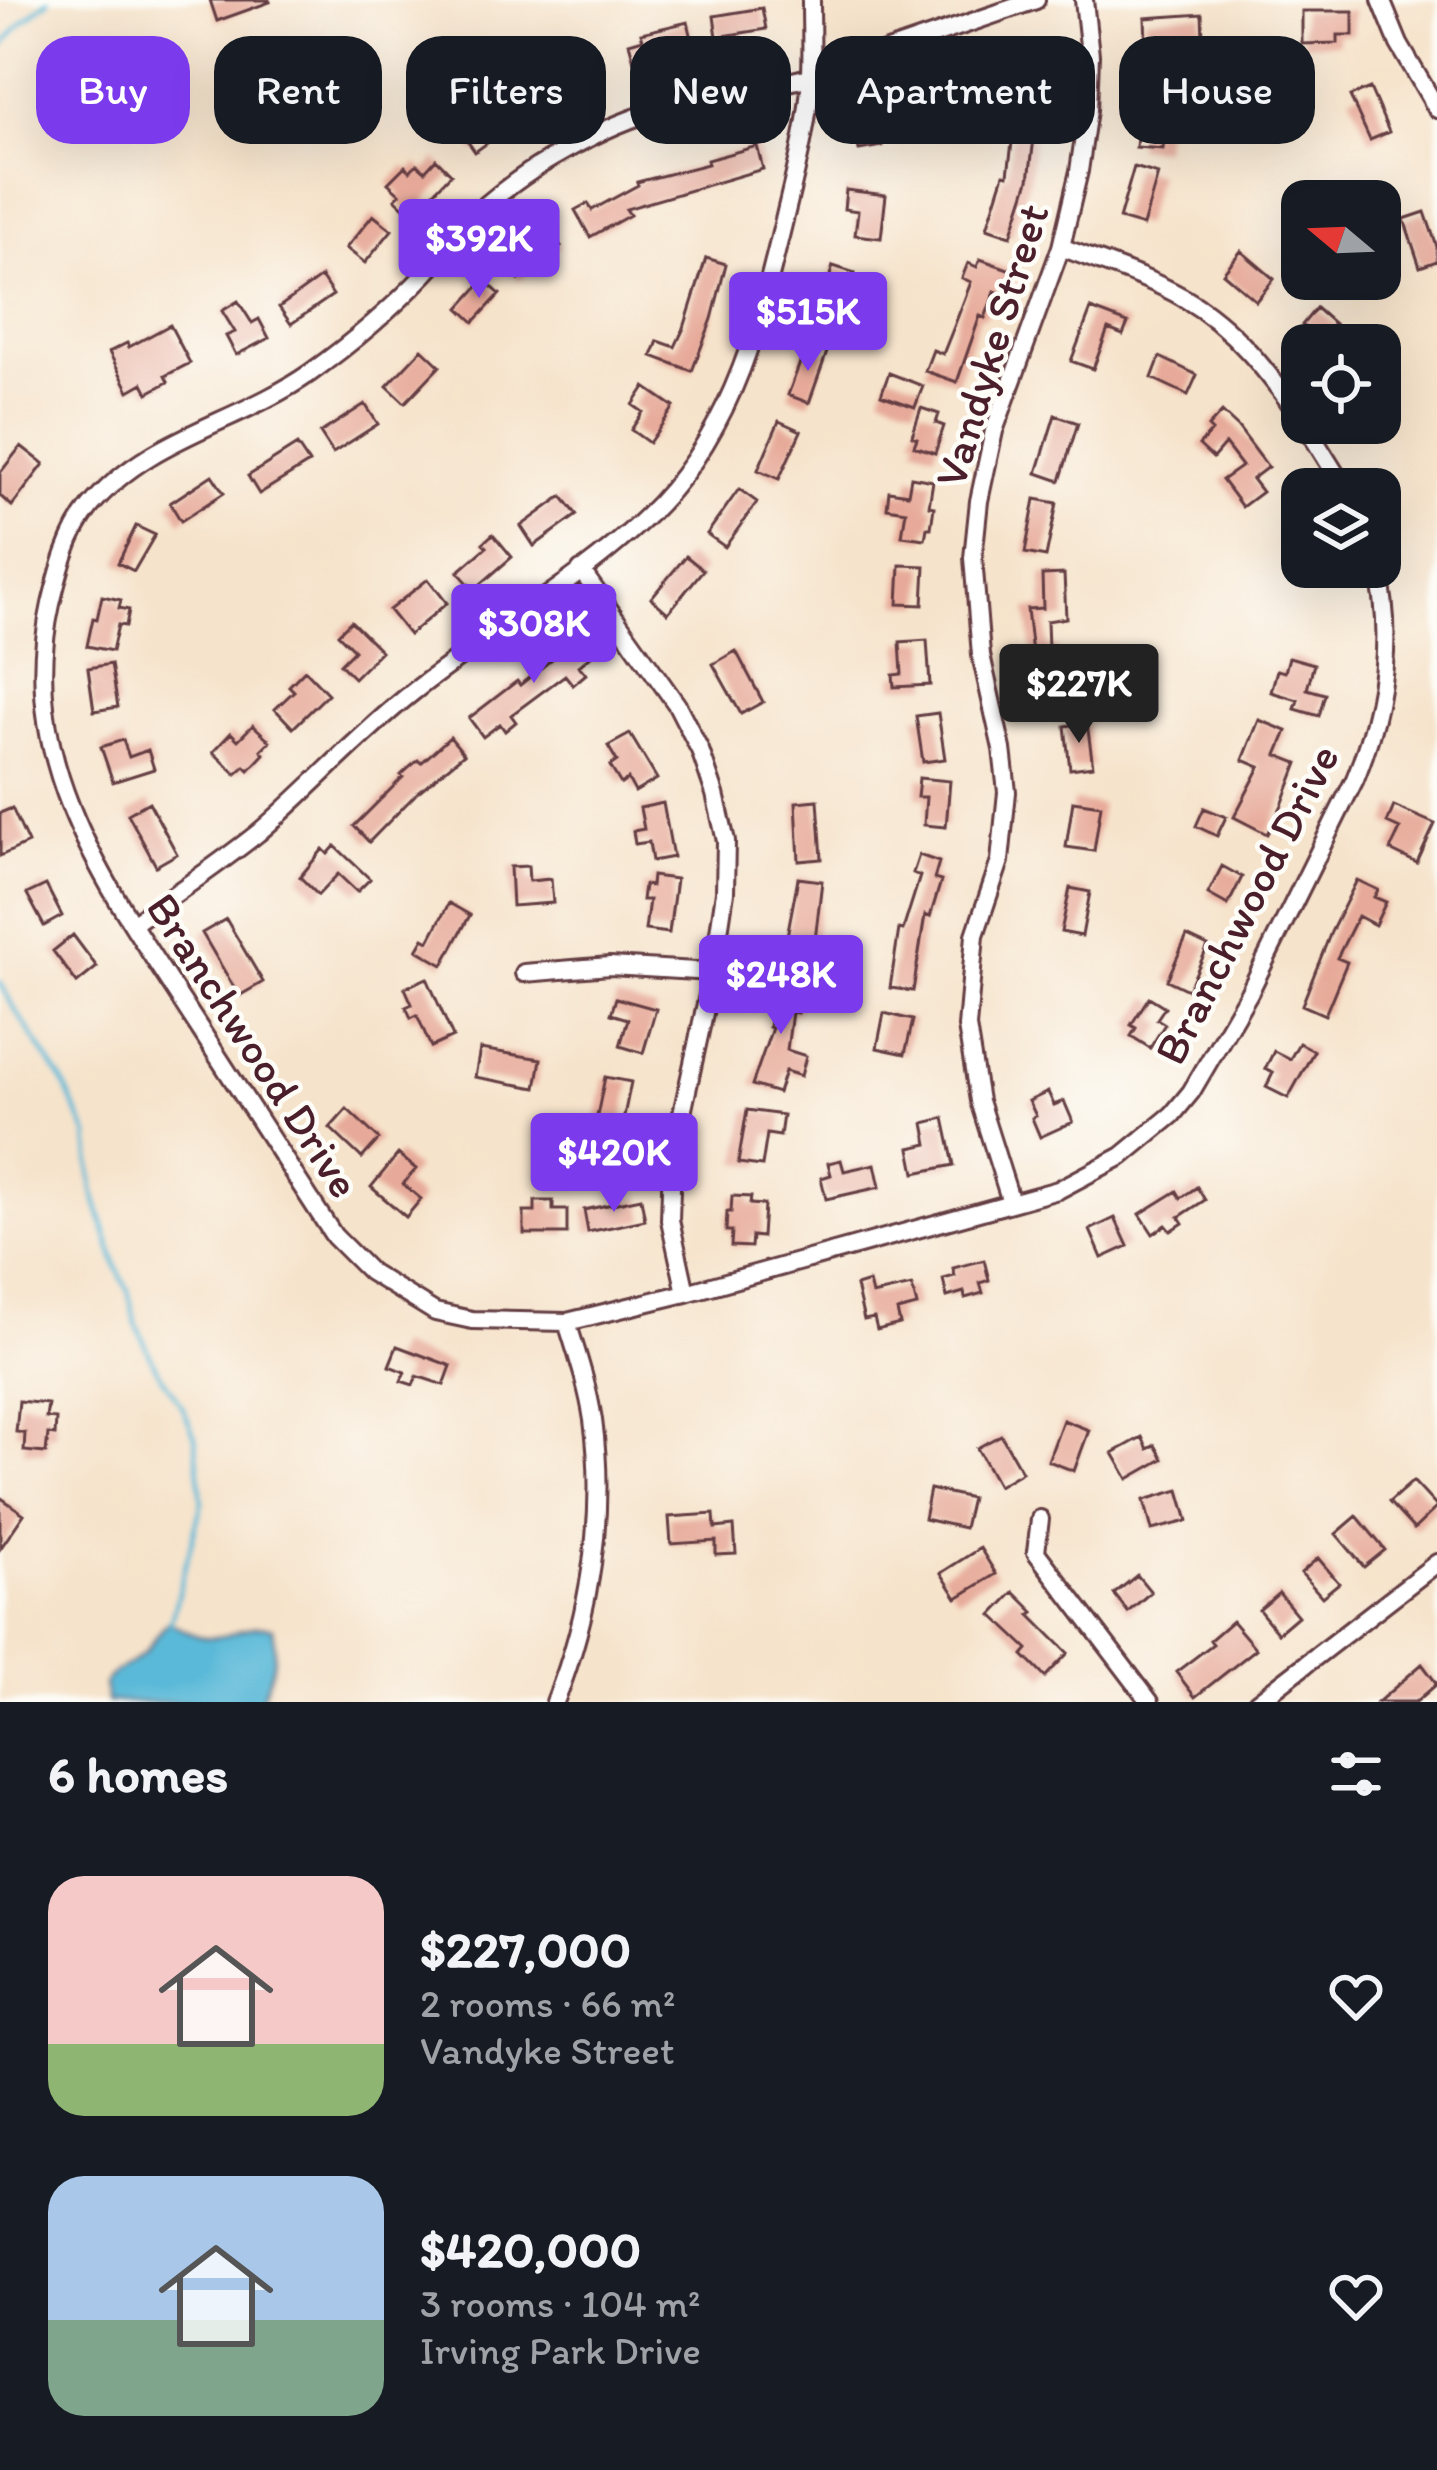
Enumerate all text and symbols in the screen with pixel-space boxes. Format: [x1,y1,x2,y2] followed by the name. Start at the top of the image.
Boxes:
[36,36,190,144] chip: Buy
[214,36,382,144] chip: Rent
[406,36,606,144] chip: Filters
[630,36,791,144] chip: New
[815,36,1095,144] chip: Apartment
[1119,36,1315,144] chip: House
[1281,180,1401,300] north arrow
[1281,180,1401,588] map controls
[922,197,1060,493] street label: Vandyke Street
[395,199,563,301] pin: $392K
[426,214,532,261] text: $392K
[724,272,892,374] pin: $515K
[756,287,860,334] text: $515K
[1281,324,1401,444] button: locate
[1281,468,1401,588] button: layers
[450,584,618,686] pin: $308K
[478,599,590,646] text: $308K
[995,644,1163,746] pin: $227K
[1026,659,1132,706] text: $227K
[1142,735,1350,1073] street label: Branchwood Drive
[135,883,373,1207] street label: Branchwood Drive
[697,935,865,1037] pin: $248K
[726,950,836,997] text: $248K
[530,1113,698,1215] pin: $420K
[558,1128,670,1175] text: $420K
[1323,1741,1389,1807] icon: filters
[48,1744,228,1805] text: 6 homes
[420,1919,631,1980] text: $227,000
[144,1924,288,2068] icon: home
[1323,1963,1389,2029] icon: heart
[420,1980,675,2027] text: 2 rooms · 66 m²
[420,2027,675,2074] text: Vandyke Street
[420,2219,641,2280] text: $420,000
[144,2224,288,2368] icon: home
[1323,2263,1389,2329] icon: heart
[420,2280,700,2327] text: 3 rooms · 104 m²
[420,2327,701,2374] text: Irving Park Drive

